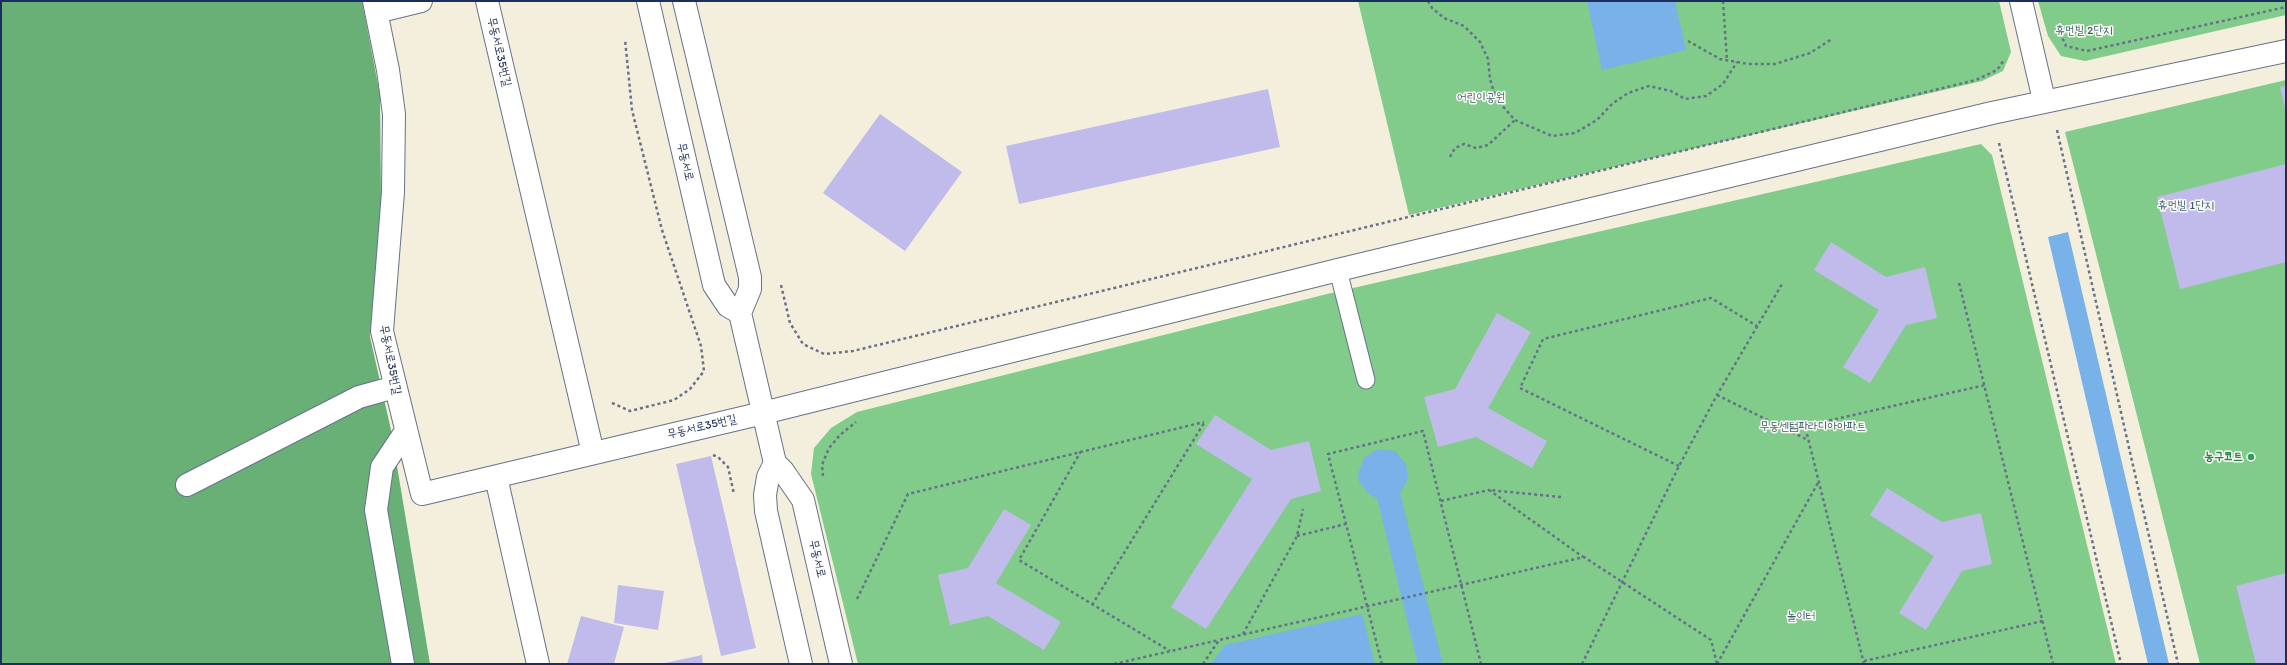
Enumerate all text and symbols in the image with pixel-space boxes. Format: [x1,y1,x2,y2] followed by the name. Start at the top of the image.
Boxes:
[484,16,514,88] street label: 무동서로35번길
[2055,24,2113,38] park label: 휴먼빌 2단지
[1457,91,1505,105] park label: 어린이공원
[674,142,696,182] street label: 무동서로
[2158,199,2214,213] park label: 휴먼빌 1단지
[376,324,404,396] street label: 무동서로35번길
[666,412,738,442] street label: 무동서로35번길
[1760,420,1866,434] park label: 무동센텀파라디아아파트
[2204,450,2243,464] place label: 농구코트
[2246,452,2256,462] marker: 농구코트
[806,539,828,579] street label: 무동서로
[1787,610,1815,624] park label: 놀이터

